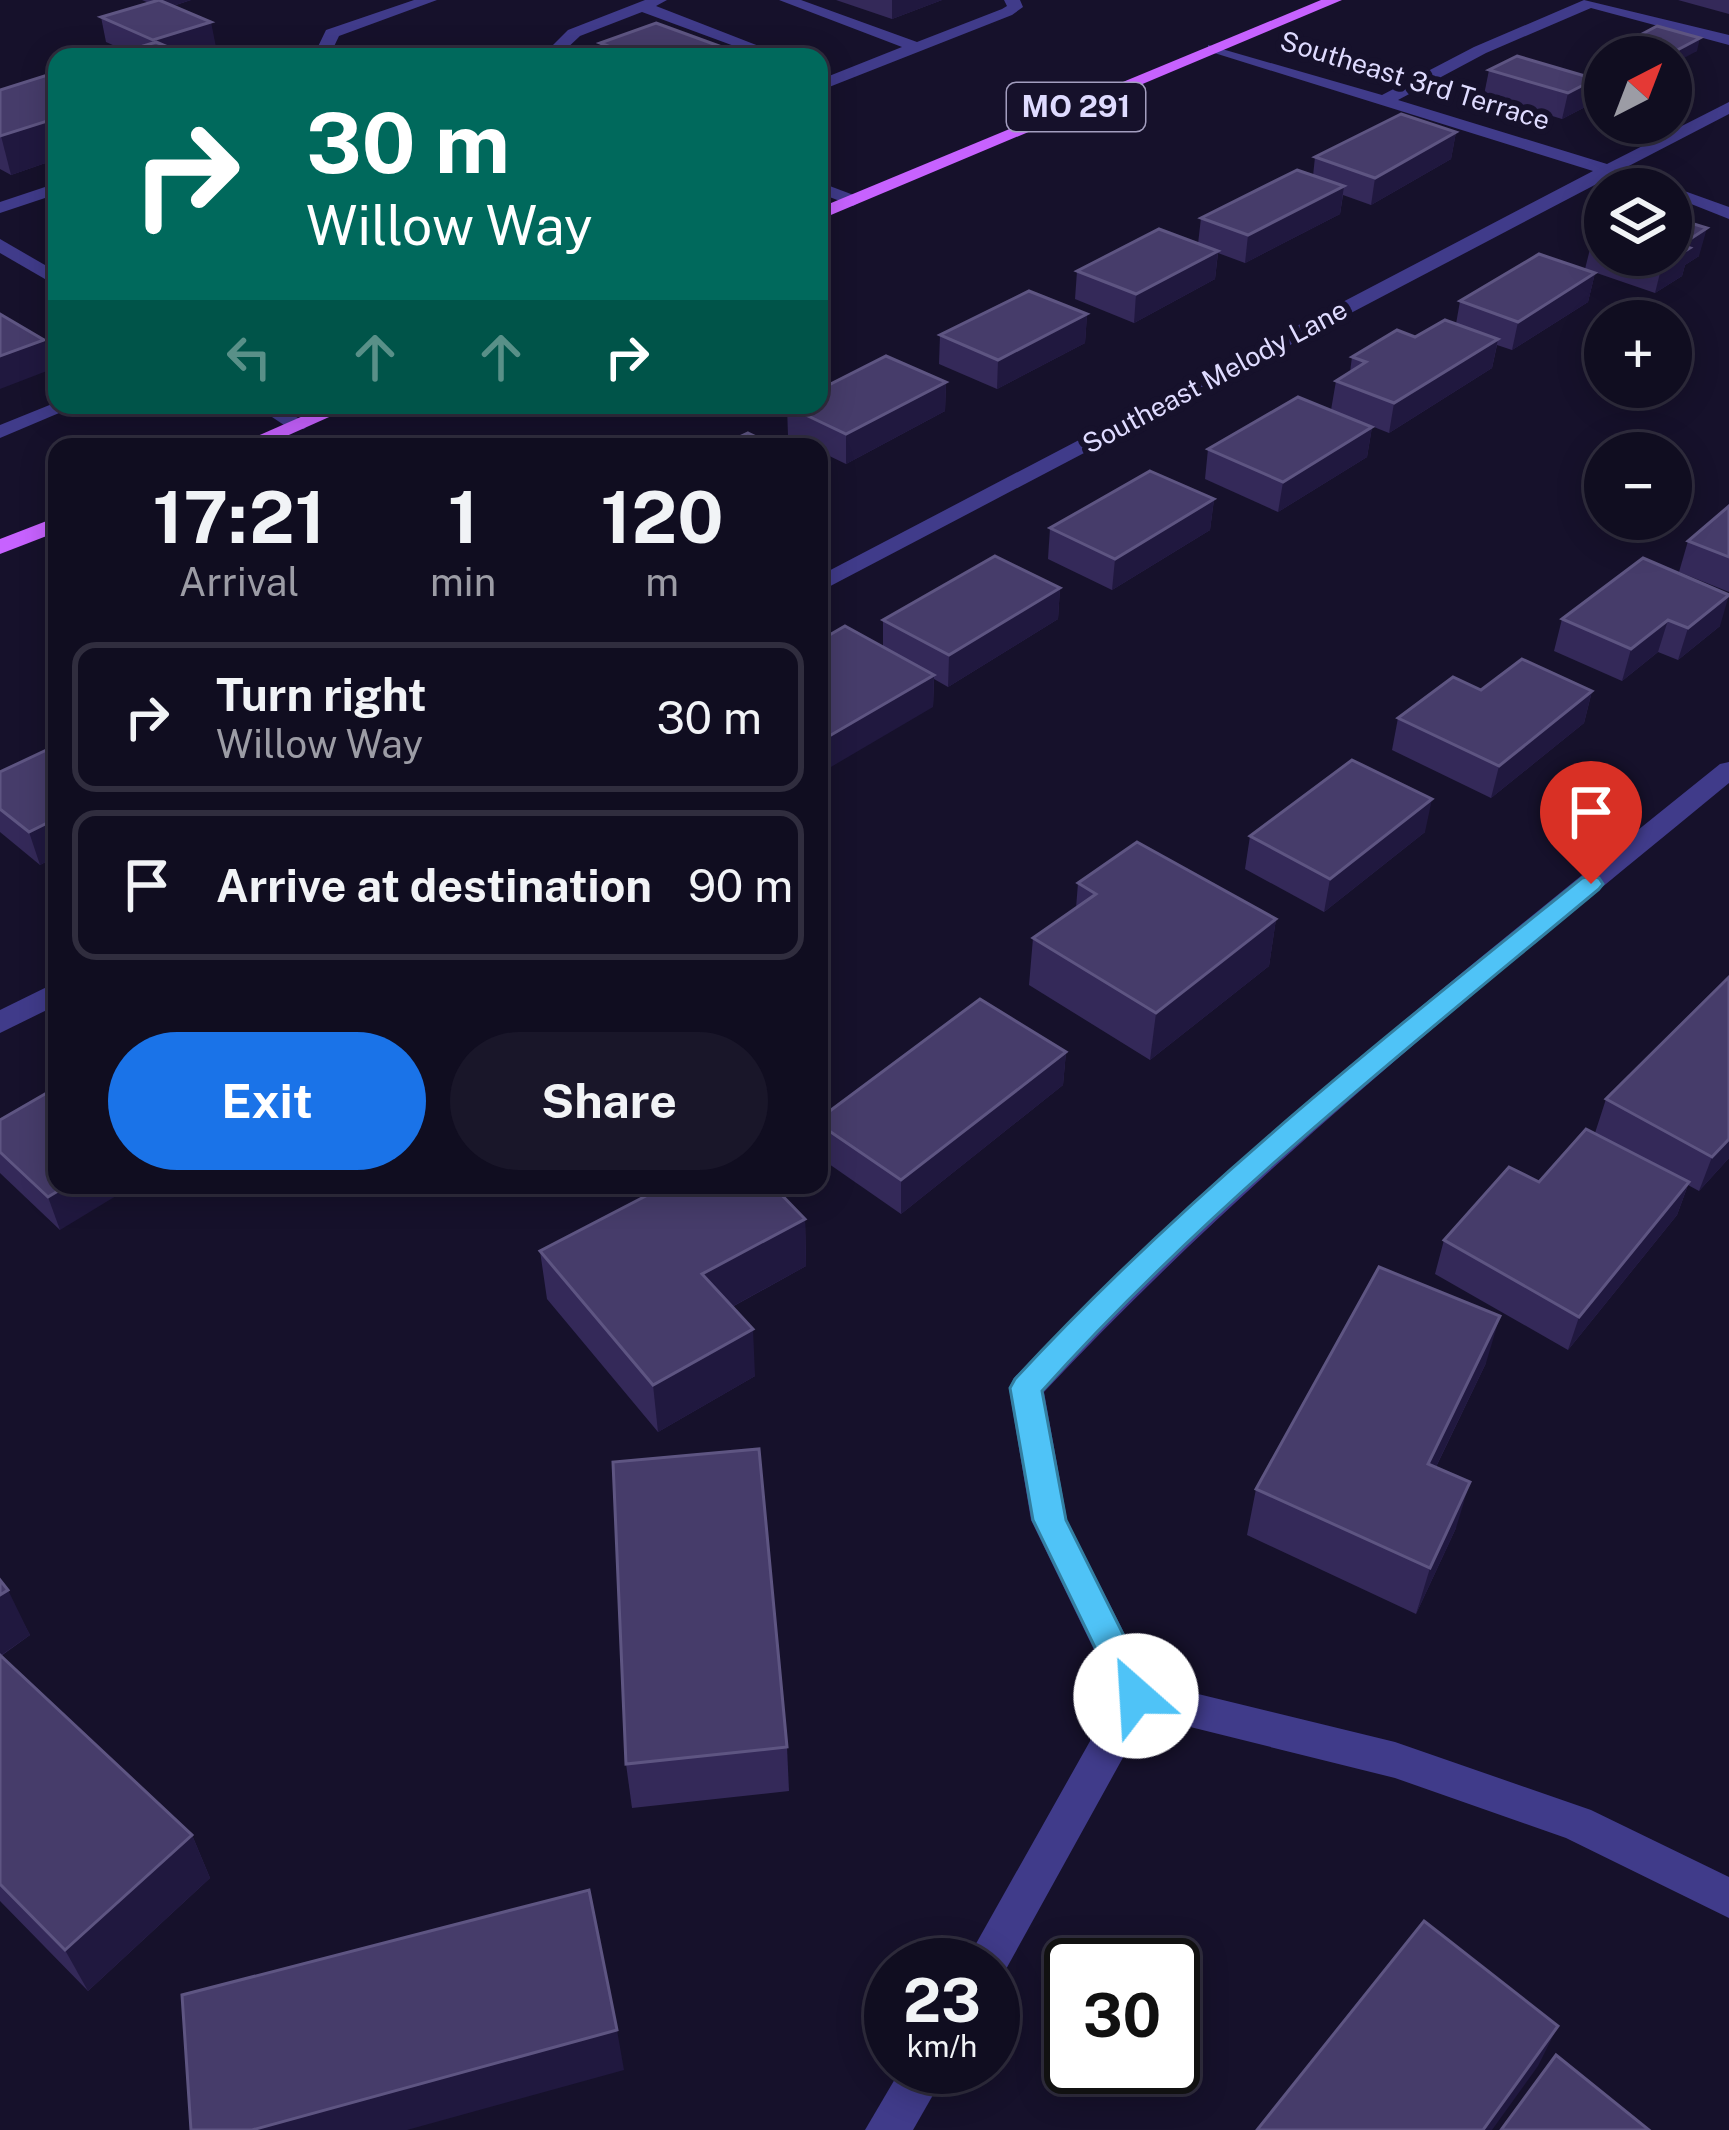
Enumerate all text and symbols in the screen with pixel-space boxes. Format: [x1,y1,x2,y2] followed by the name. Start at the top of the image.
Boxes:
[1277,24,1554,136] street label: Southeast 3rd Terrace
[1584,36,1692,144] north arrow
[1584,36,1692,540] map controls
[1007,83,1145,131] road number: MO 291
[306,93,510,192] text: 30 m
[108,96,264,252] icon: right
[1584,168,1692,276] button: layers
[306,194,593,257] text: Willow Way
[1077,293,1352,460] street label: Southeast Melody Lane
[1584,300,1692,408] button: +
[216,324,282,390] icon: left
[342,324,408,390] icon: ahead
[468,324,534,390] icon: ahead
[594,324,660,390] icon: right
[1584,432,1692,540] button: −
[152,475,326,559] text: 17:21
[448,475,479,559] text: 1
[601,475,724,559] text: 120
[179,559,299,605] text: Arrival
[430,559,496,605] text: min
[645,559,679,605] text: m
[216,668,427,721] text: Turn right
[114,684,180,750] icon: right
[657,691,762,744] text: 30 m
[216,721,423,767] text: Willow Way
[1540,761,1642,884] pin
[1558,779,1624,845] icon: arrive
[114,852,180,918] icon: arrive
[216,859,652,912] text: Arrive at destination
[688,859,793,912] text: 90 m
[108,1032,426,1170] button: Exit
[450,1032,768,1170] button: Share
[1073,1633,1199,1759] position arrow
[1044,1938,1200,2094] speed limit sign: 30
[903,1965,981,2036] text: 23
[907,2028,977,2064] text: km/h

